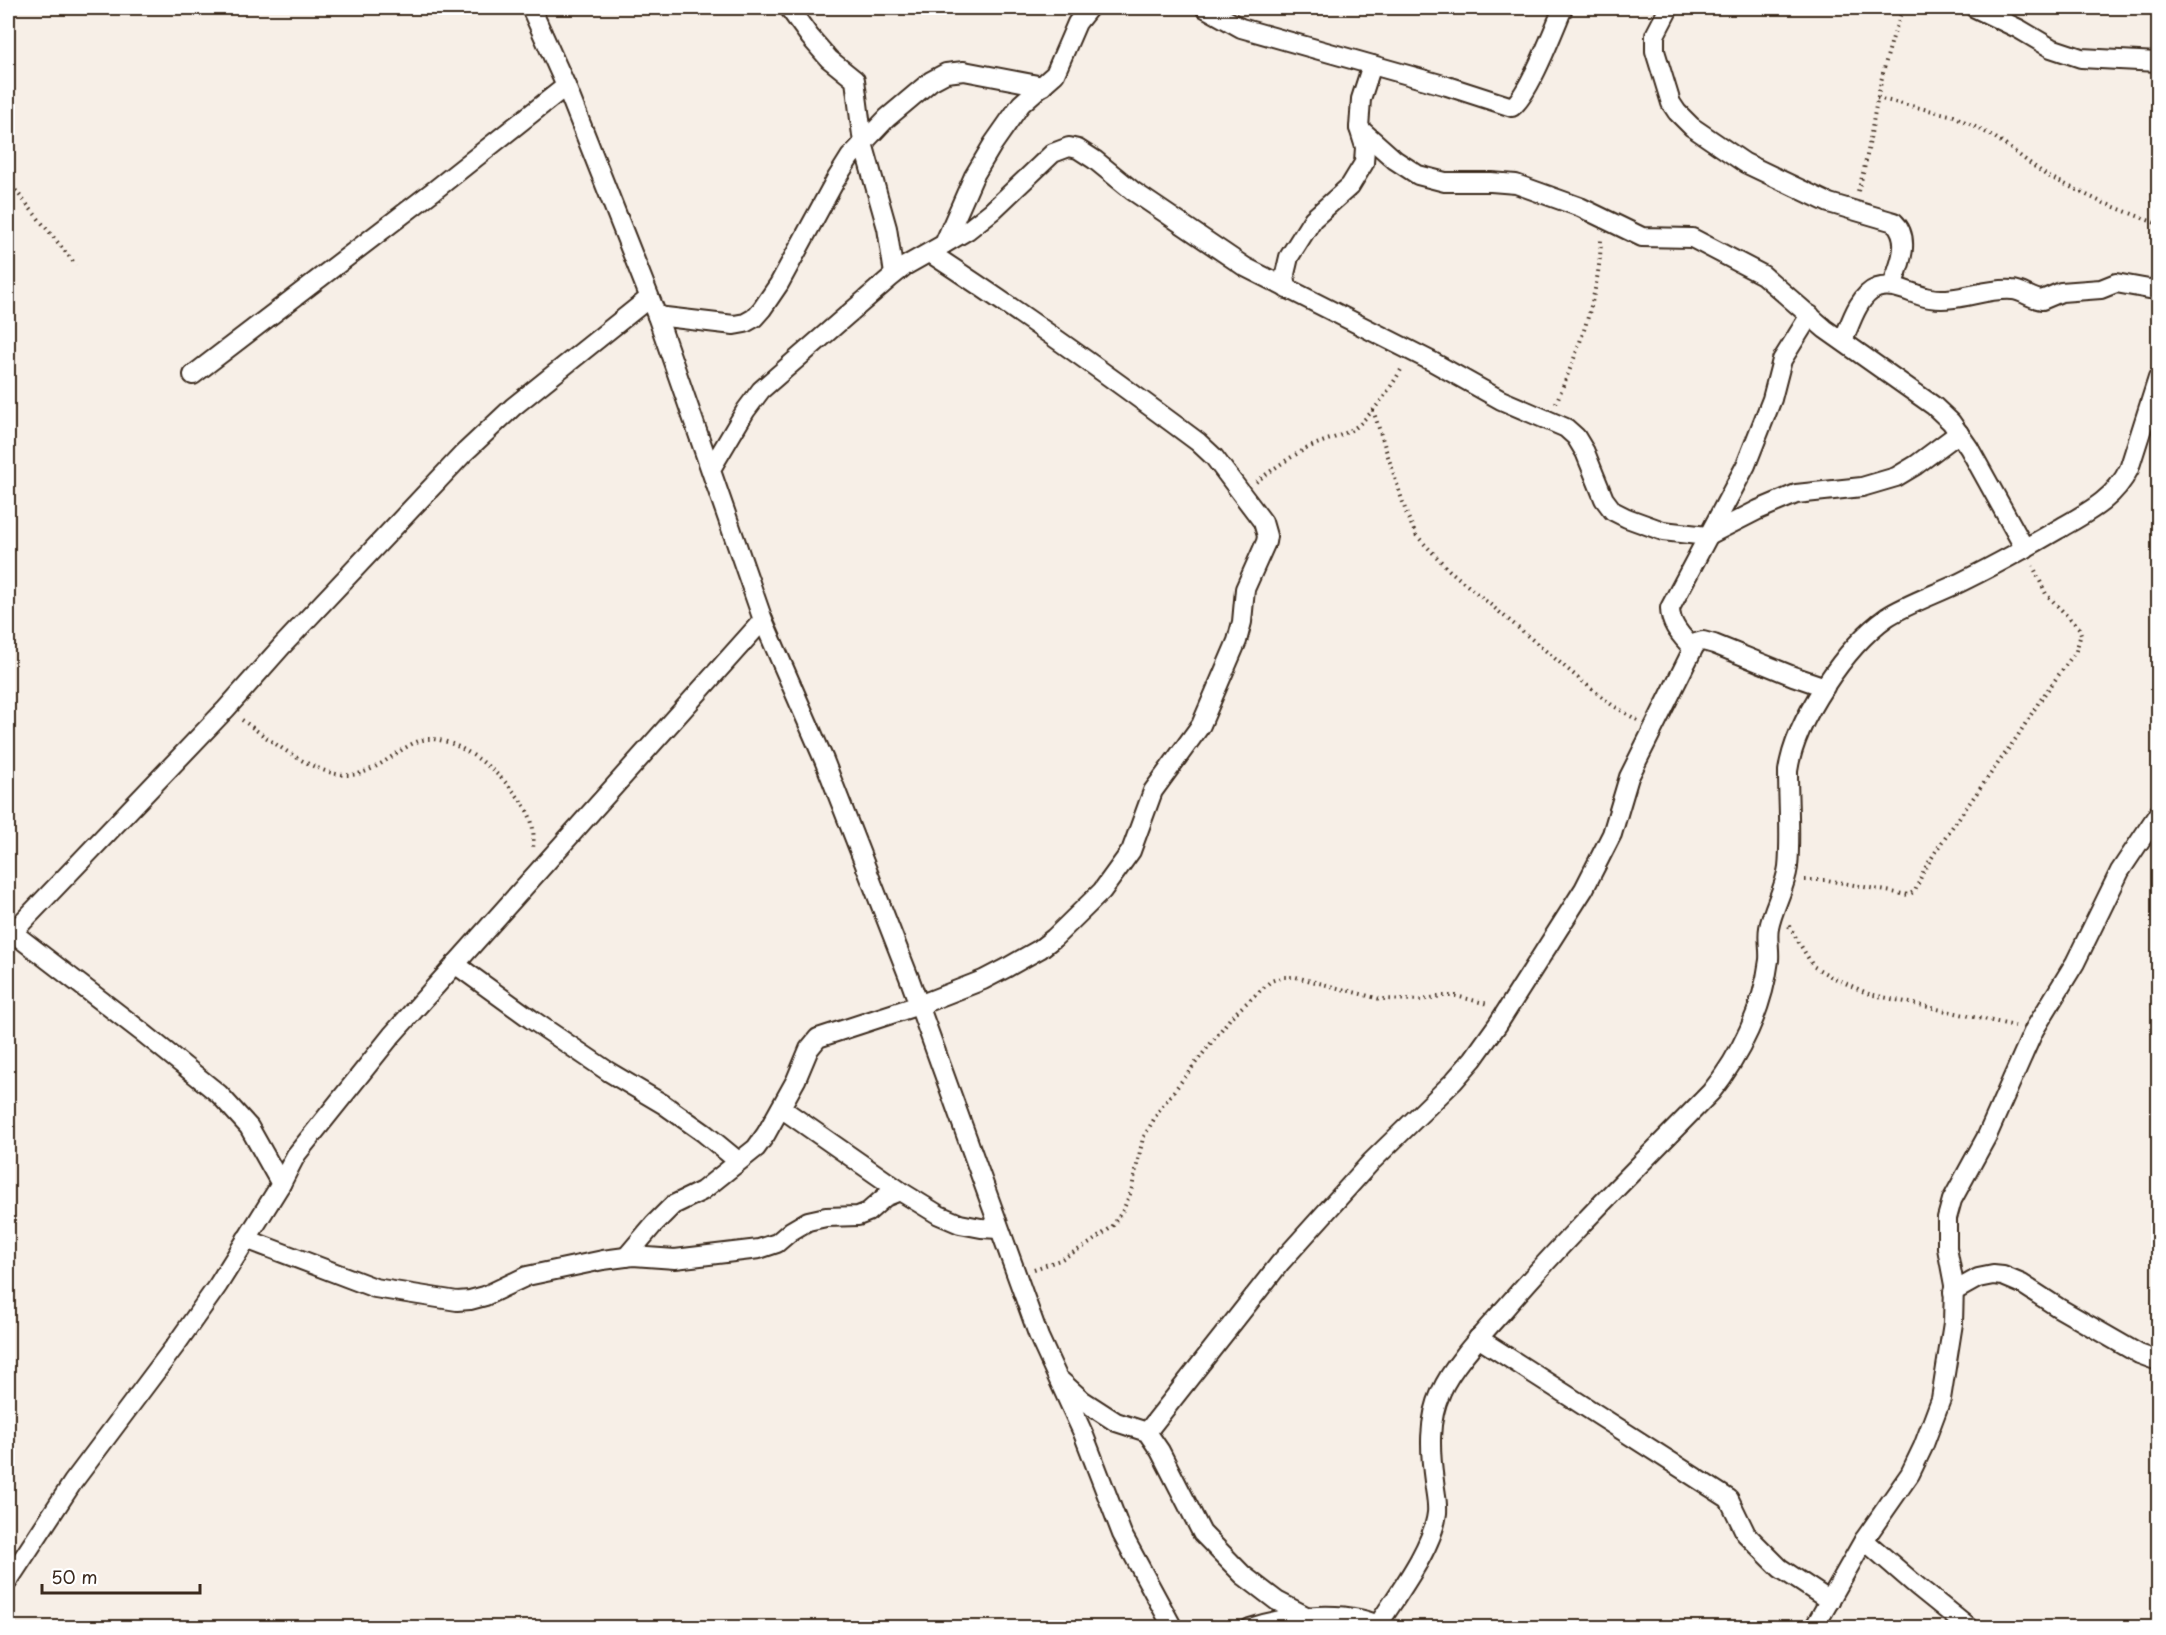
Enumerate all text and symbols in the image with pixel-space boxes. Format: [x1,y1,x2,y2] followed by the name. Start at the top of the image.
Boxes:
[42,1557,200,1595] scale bar
[51,1563,98,1590] text: 50 m

